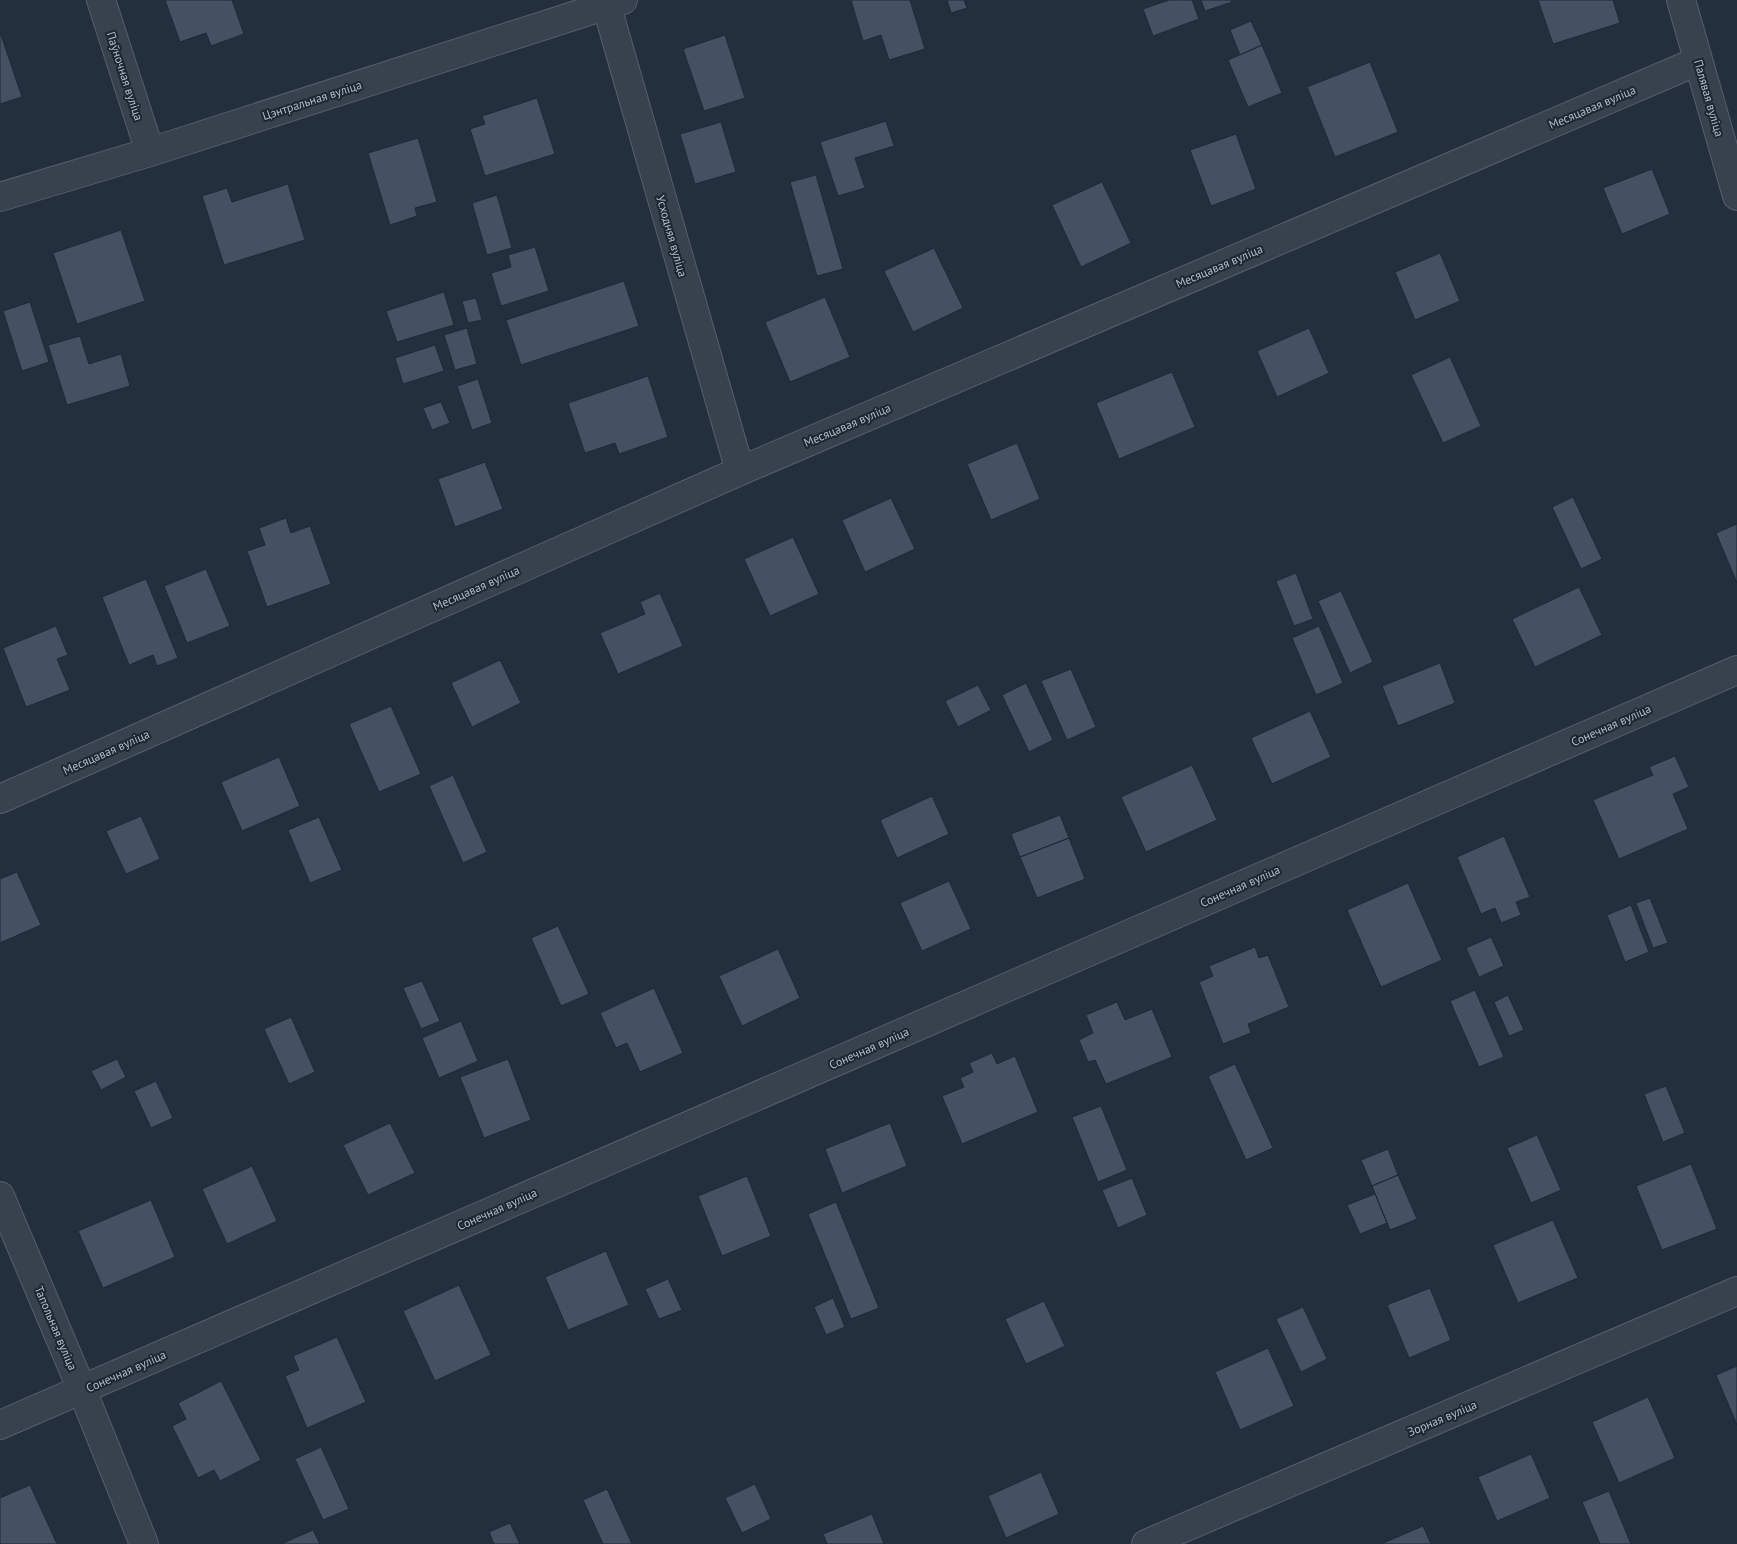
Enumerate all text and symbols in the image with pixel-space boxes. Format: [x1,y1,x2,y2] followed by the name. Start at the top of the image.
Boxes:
[104,30,146,122] street label: Паўночная вуліца
[1691,58,1727,138] street label: Палявая вуліца
[260,77,364,123] street label: Цэнтральная вуліца
[1546,82,1638,132] street label: Месяцавая вуліца
[653,194,691,279] street label: Усходняя вуліца
[1173,241,1265,291] street label: Месяцавая вуліца
[801,400,893,450] street label: Месяцавая вуліца
[430,562,522,614] street label: Месяцавая вуліца
[1569,701,1653,749] street label: Сонечная вуліца
[60,726,152,778] street label: Месяцавая вуліца
[1198,862,1282,910] street label: Сонечная вуліца
[827,1024,911,1072] street label: Сонечная вуліца
[455,1185,539,1233] street label: Сонечная вуліца
[31,1284,81,1372] street label: Тапольная вуліца
[84,1347,168,1395] street label: Сонечная вуліца
[1405,1397,1479,1439] street label: Зорная вуліца

